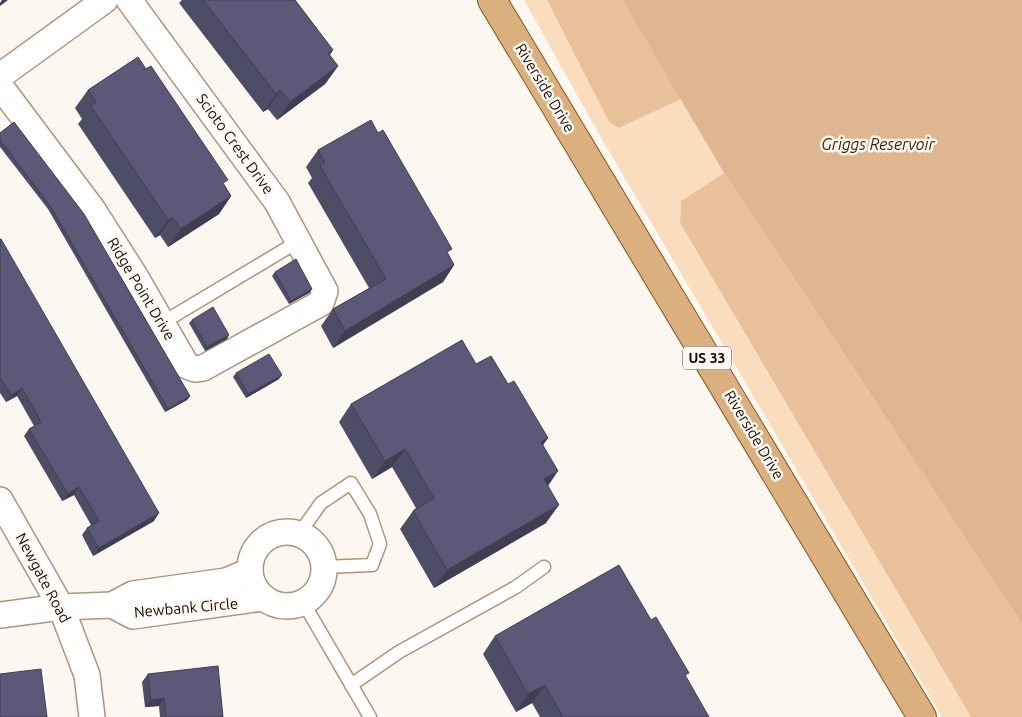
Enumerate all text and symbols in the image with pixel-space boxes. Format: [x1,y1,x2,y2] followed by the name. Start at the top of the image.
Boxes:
[512,40,579,135] street label: Riverside Drive
[193,90,277,197] street label: Scioto Crest Drive
[821,135,936,153] water label: Griggs Reservoir
[104,234,179,343] street label: Ridge Point Drive
[683,346,731,369] road number: US 33
[721,387,788,482] street label: Riverside Drive
[13,530,74,626] street label: Newgate Road
[133,594,239,621] street label: Newbank Circle

